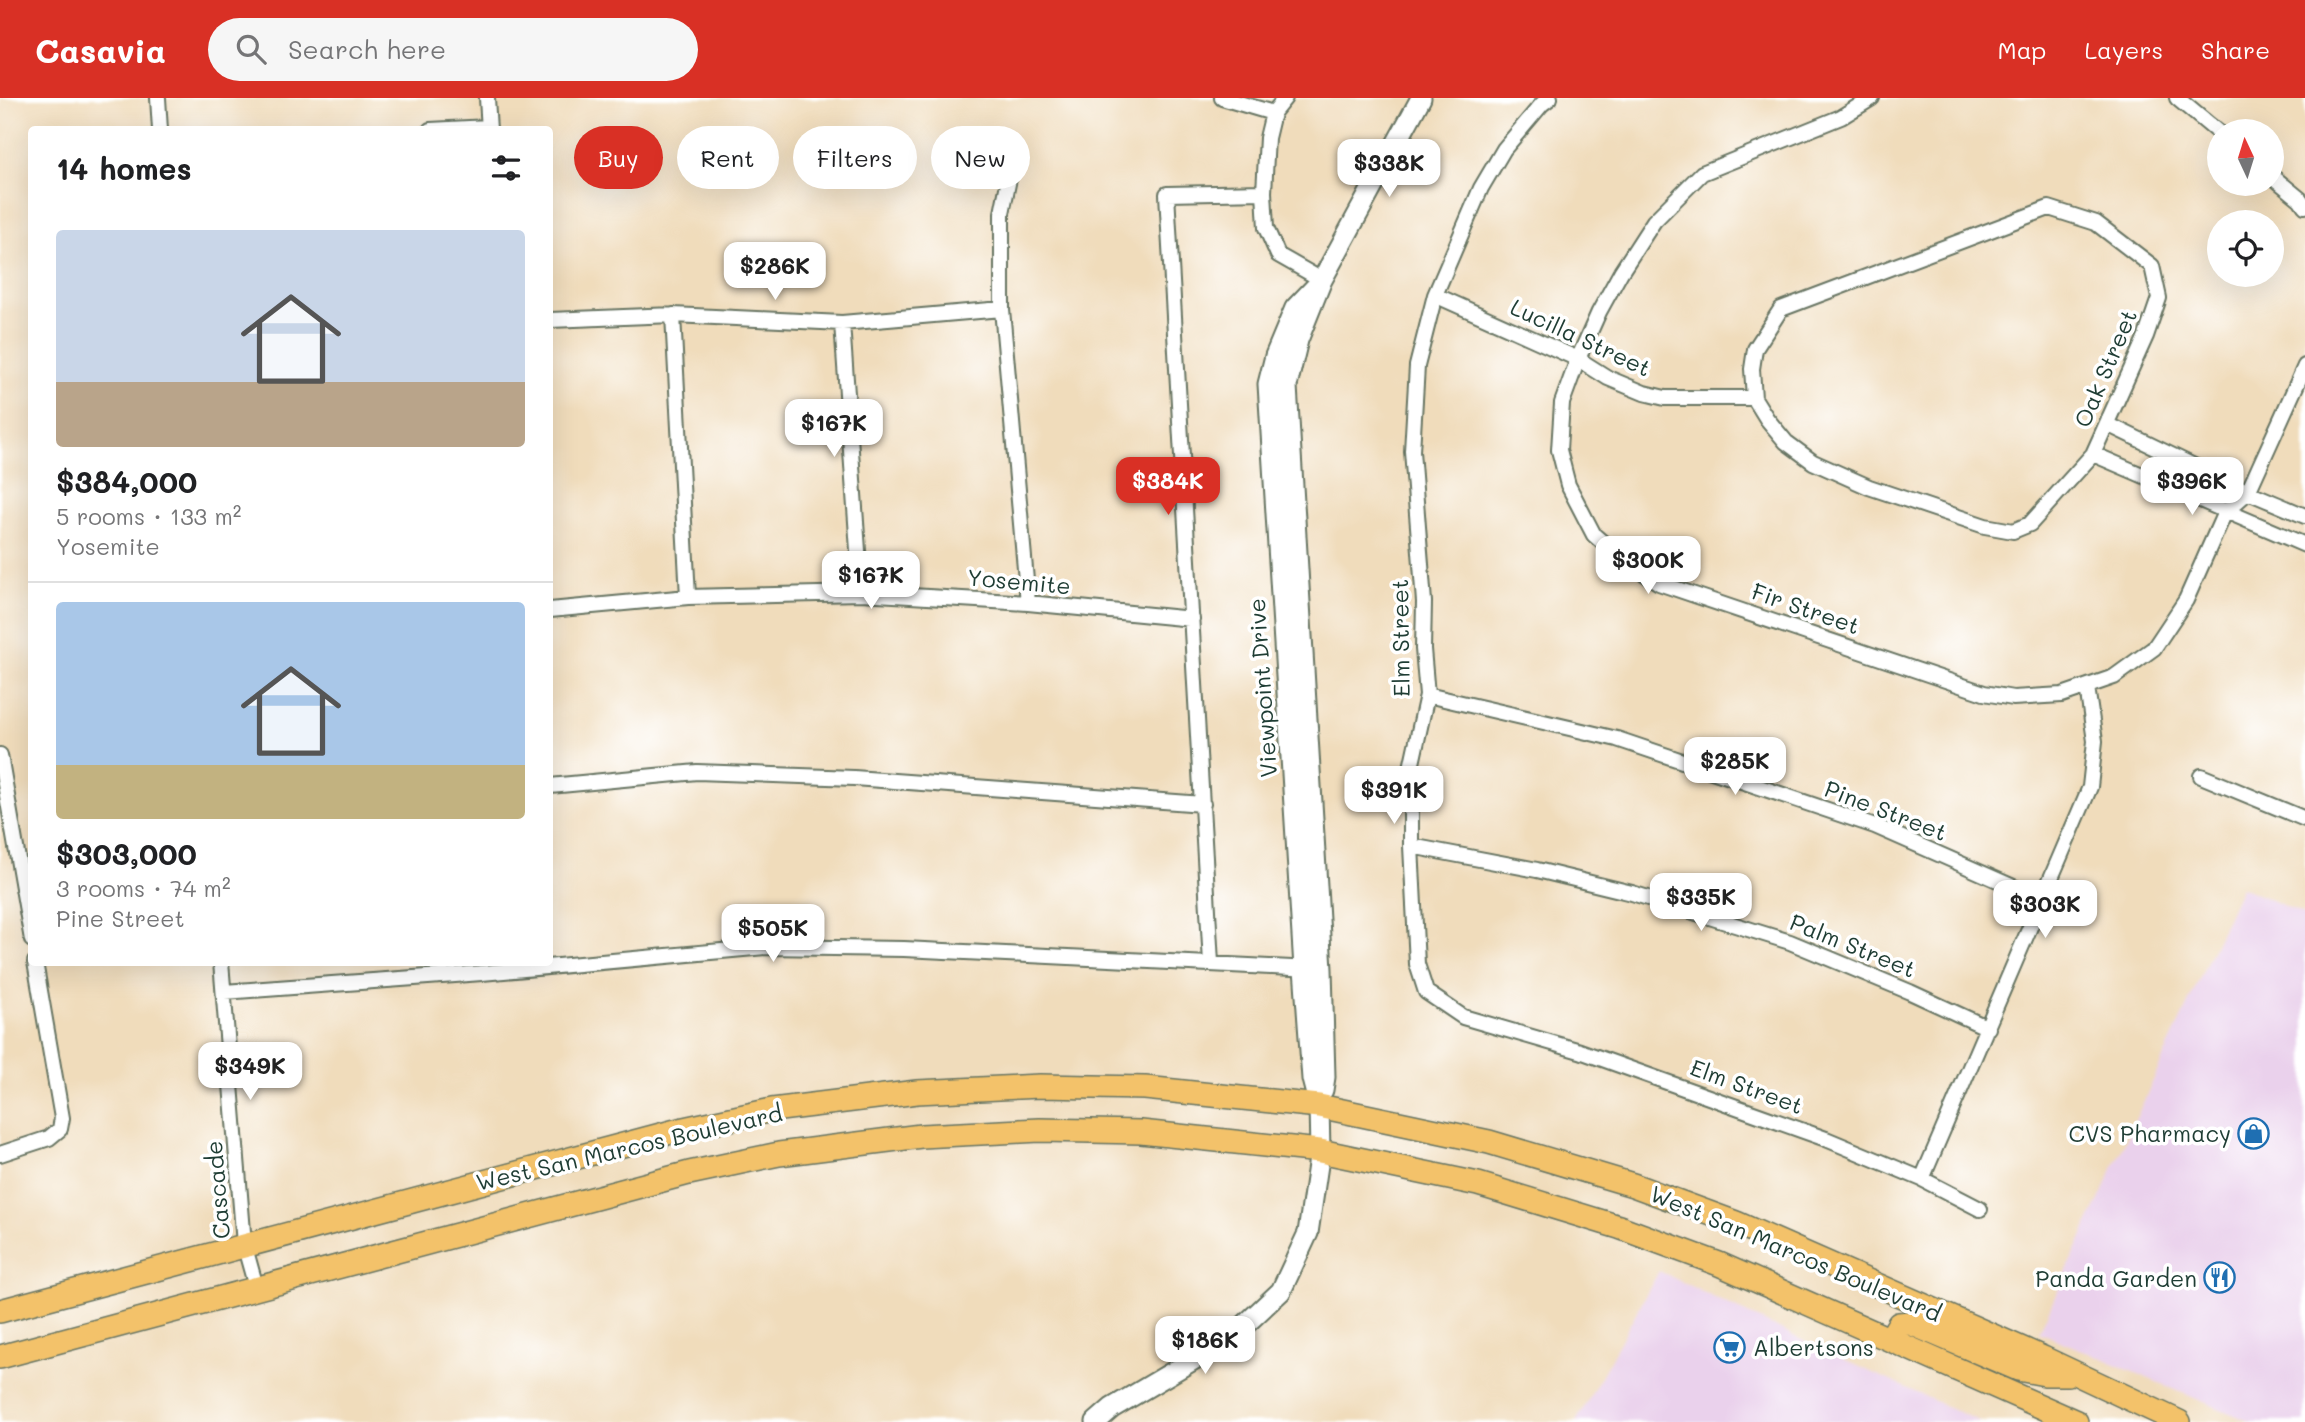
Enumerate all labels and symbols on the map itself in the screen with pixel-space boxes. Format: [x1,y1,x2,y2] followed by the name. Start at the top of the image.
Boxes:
[2207,119,2284,196] north arrow
[1340,140,1438,199] pin: $338K
[726,242,824,302] pin: $286K
[1506,291,1656,383] street label: Lucilla Street
[2067,304,2143,432] street label: Oak Street
[785,400,883,459] pin: $167K
[1119,458,1217,517] pin: $384K
[2143,458,2241,517] pin: $396K
[1599,536,1697,596] pin: $300K
[822,552,920,611] pin: $167K
[966,562,1072,600] street label: Yosemite
[1748,576,1864,640] street label: Fir Street
[1384,579,1416,697] street label: Elm Street
[1241,597,1283,779] street label: Viewpoint Drive
[1686,738,1784,797] pin: $285K
[1345,766,1443,826] pin: $391K
[1821,773,1951,847] street label: Pine Street
[1652,874,1750,933] pin: $335K
[1996,880,2094,940] pin: $303K
[724,904,822,964] pin: $505K
[1786,906,1920,984] street label: Palm Street
[201,1042,299,1102] pin: $349K
[1686,1052,1808,1120] street label: Elm Street
[473,1097,785,1197] street label: West San Marcos Boulevard
[2237,1116,2271,1150] shop icon: CVS Pharmacy
[2068,1118,2231,1148] place label: CVS Pharmacy
[198,1140,236,1240] street label: Cascade
[1646,1178,1946,1328] street label: West San Marcos Boulevard
[2203,1261,2237,1295] restaurant icon: Panda Garden
[2035,1263,2197,1293] place label: Panda Garden
[1156,1316,1254,1376] pin: $186K
[1713,1330,1747,1364] supermarket icon: Albertsons
[1753,1332,1874,1362] place label: Albertsons

